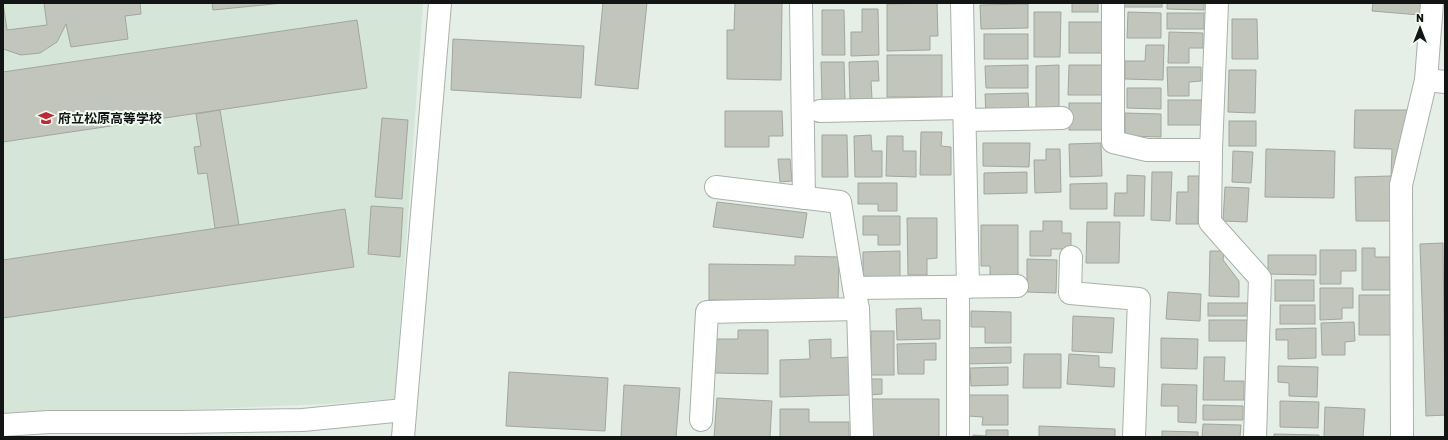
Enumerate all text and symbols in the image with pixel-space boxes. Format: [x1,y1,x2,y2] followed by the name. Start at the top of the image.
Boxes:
[1400,8,1440,48] north arrow
[1416,12,1424,25] text: N
[37,109,55,127] school or university icon: 府立松原高等学校
[58,111,162,126] place label: 府立松原高等学校

